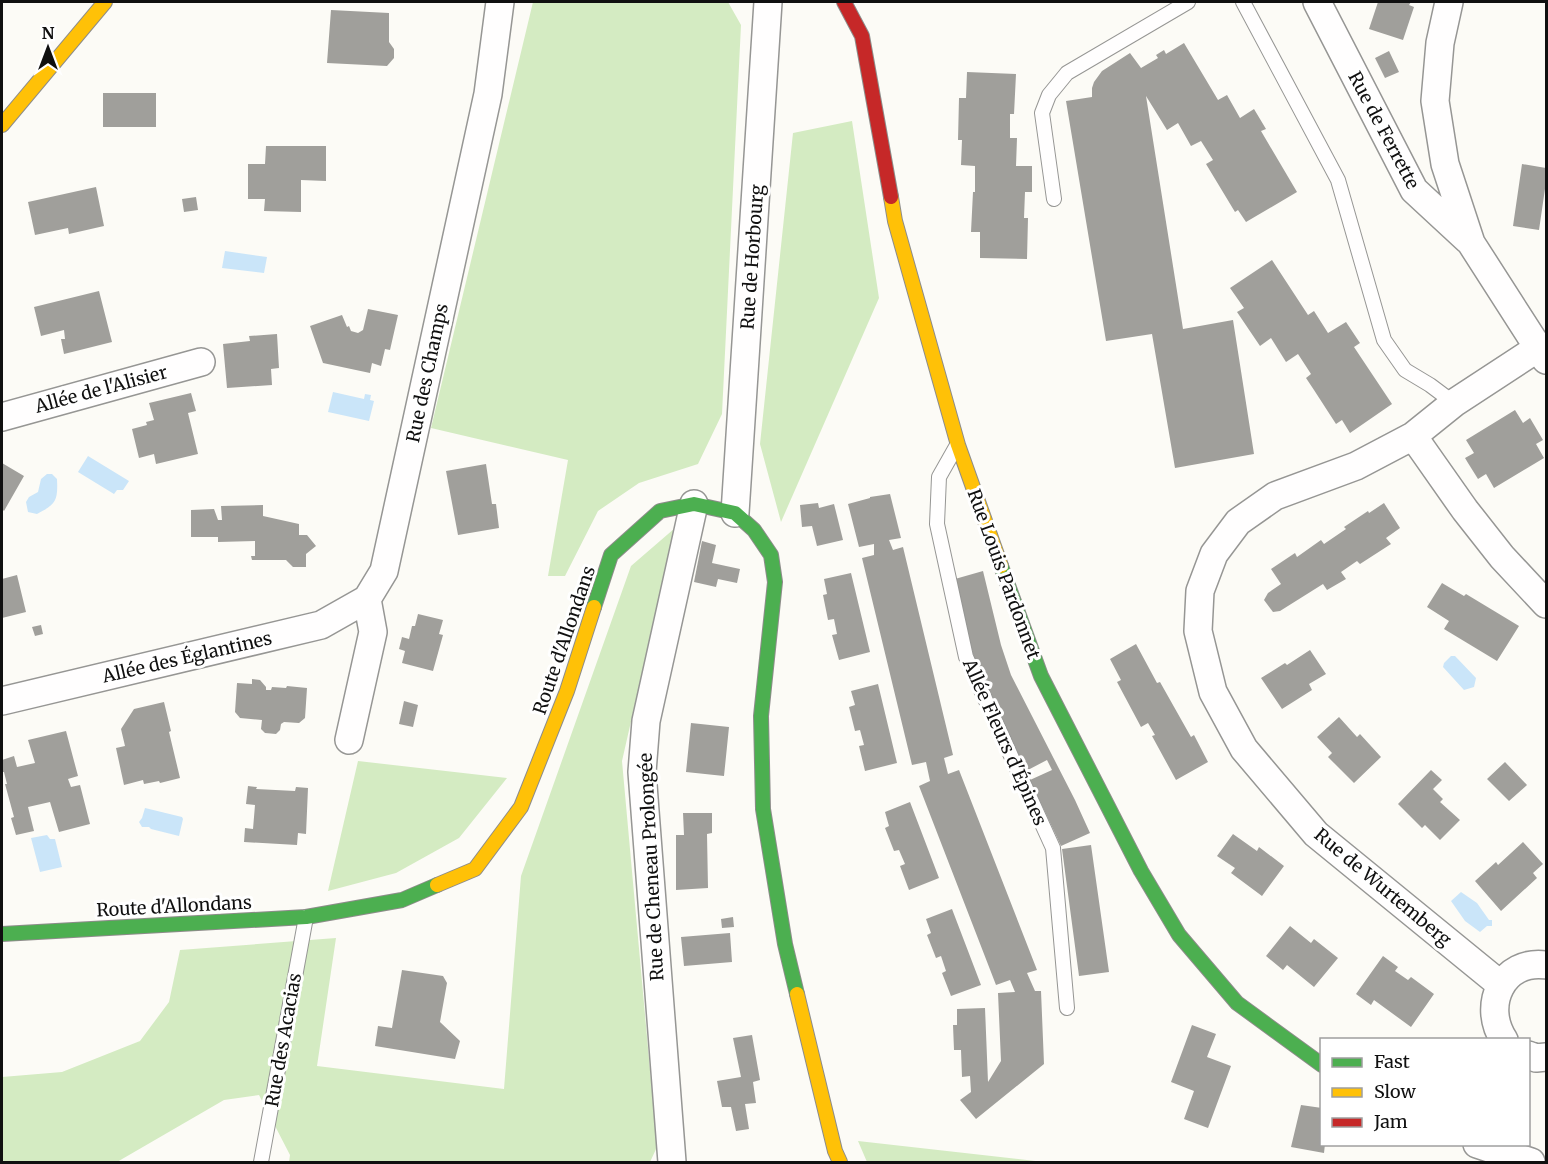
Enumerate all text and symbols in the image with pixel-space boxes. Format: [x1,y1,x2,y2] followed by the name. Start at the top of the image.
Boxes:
[18,18,78,78] north arrow
[42,23,55,43] text: N
[1343,67,1425,193] street label: Rue de Ferrette
[735,183,769,330] street label: Rue de Horbourg
[401,301,453,445] street label: Rue des Champs
[31,360,170,418] street label: Allée de l'Alisier
[963,486,1045,662] street label: Rue Louis Pardonnet
[528,563,600,717] street label: Route d'Allondans
[99,626,274,688] street label: Allée des Églantines
[958,654,1052,829] street label: Allée Fleurs d'Épines
[634,752,668,982] street label: Rue de Cheneau Prolongée
[1310,823,1456,951] street label: Rue de Wurtemberg
[96,890,252,922] street label: Route d'Allondans
[260,971,306,1109] street label: Rue des Acacias
[1320,1038,1530,1146] legend
[1374,1050,1410,1073] text: Fast
[1374,1080,1417,1103] text: Slow
[1373,1110,1408,1133] text: Jam

